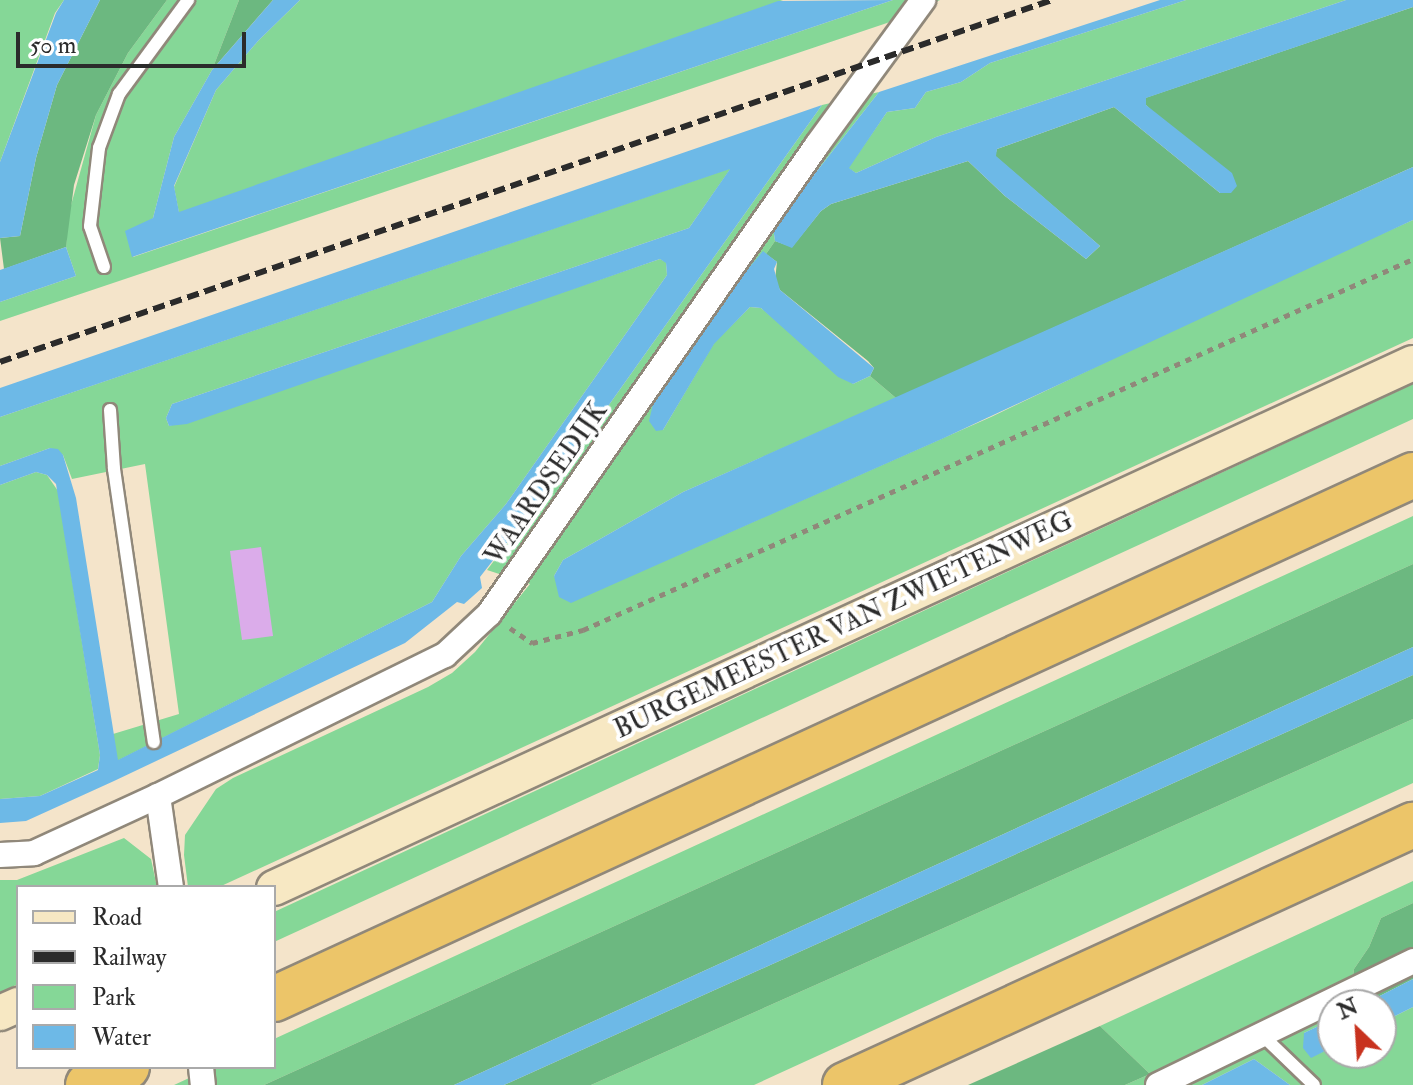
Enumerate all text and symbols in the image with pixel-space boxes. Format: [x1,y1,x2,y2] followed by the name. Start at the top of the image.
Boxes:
[20,16,250,66] scale bar
[30,30,76,61] text: 50 m
[479,397,615,571] street label: WAARDSEDIJK
[610,506,1078,746] street label: BURGEMEESTER VAN ZWIETENWEG
[16,885,276,1069] legend
[92,902,142,933] text: Road
[92,942,166,973] text: Railway
[92,982,136,1013] text: Park
[1317,989,1397,1069] north arrow
[1333,992,1363,1026] text: N
[92,1022,151,1053] text: Water

